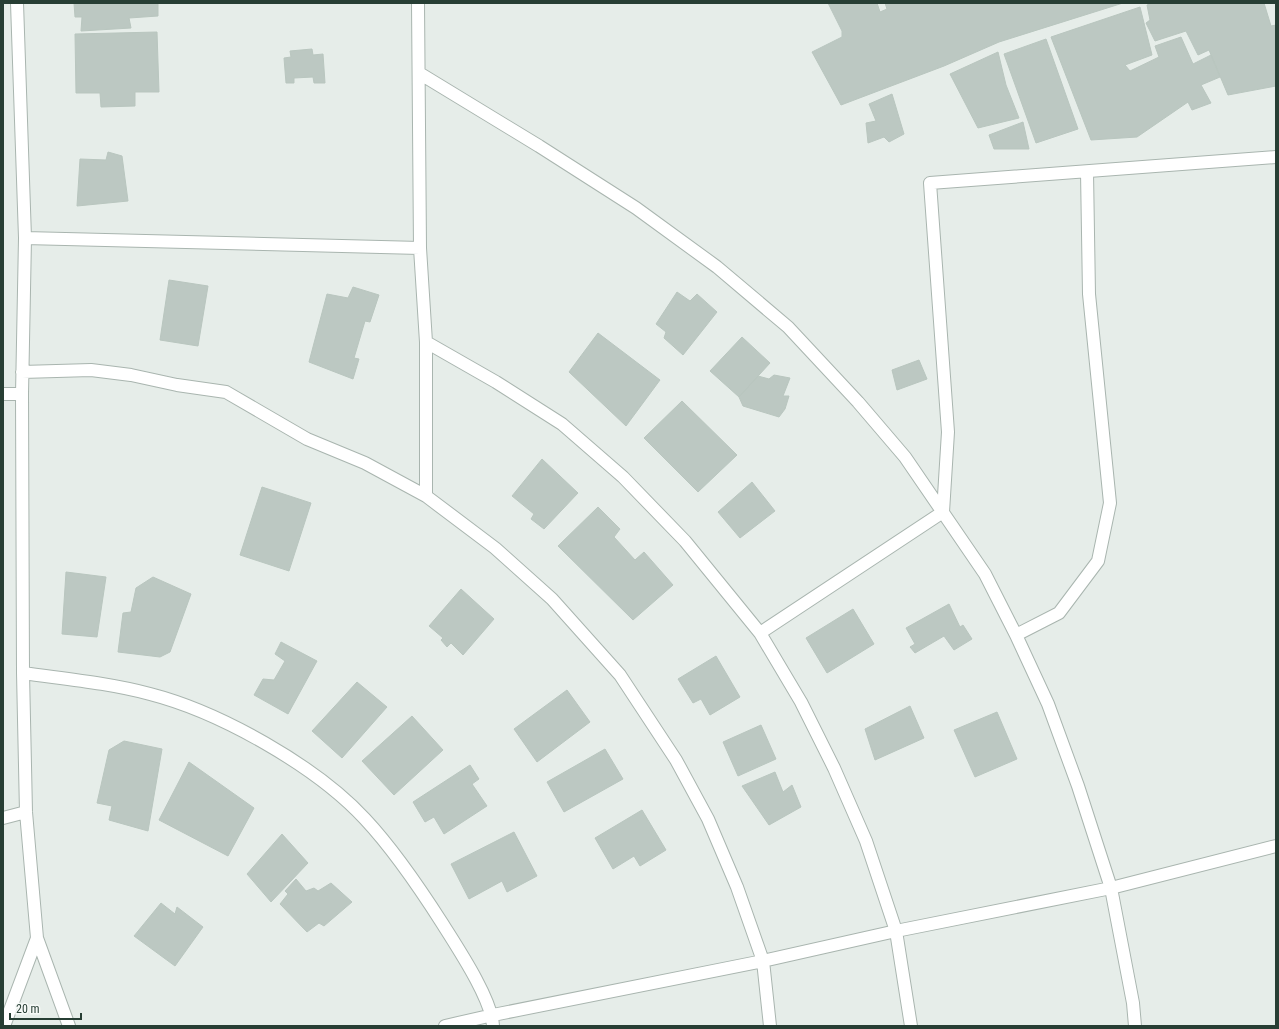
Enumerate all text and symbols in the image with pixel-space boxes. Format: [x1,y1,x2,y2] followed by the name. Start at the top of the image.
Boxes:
[10,995,81,1021] scale bar
[16,1002,40,1016] text: 20 m

